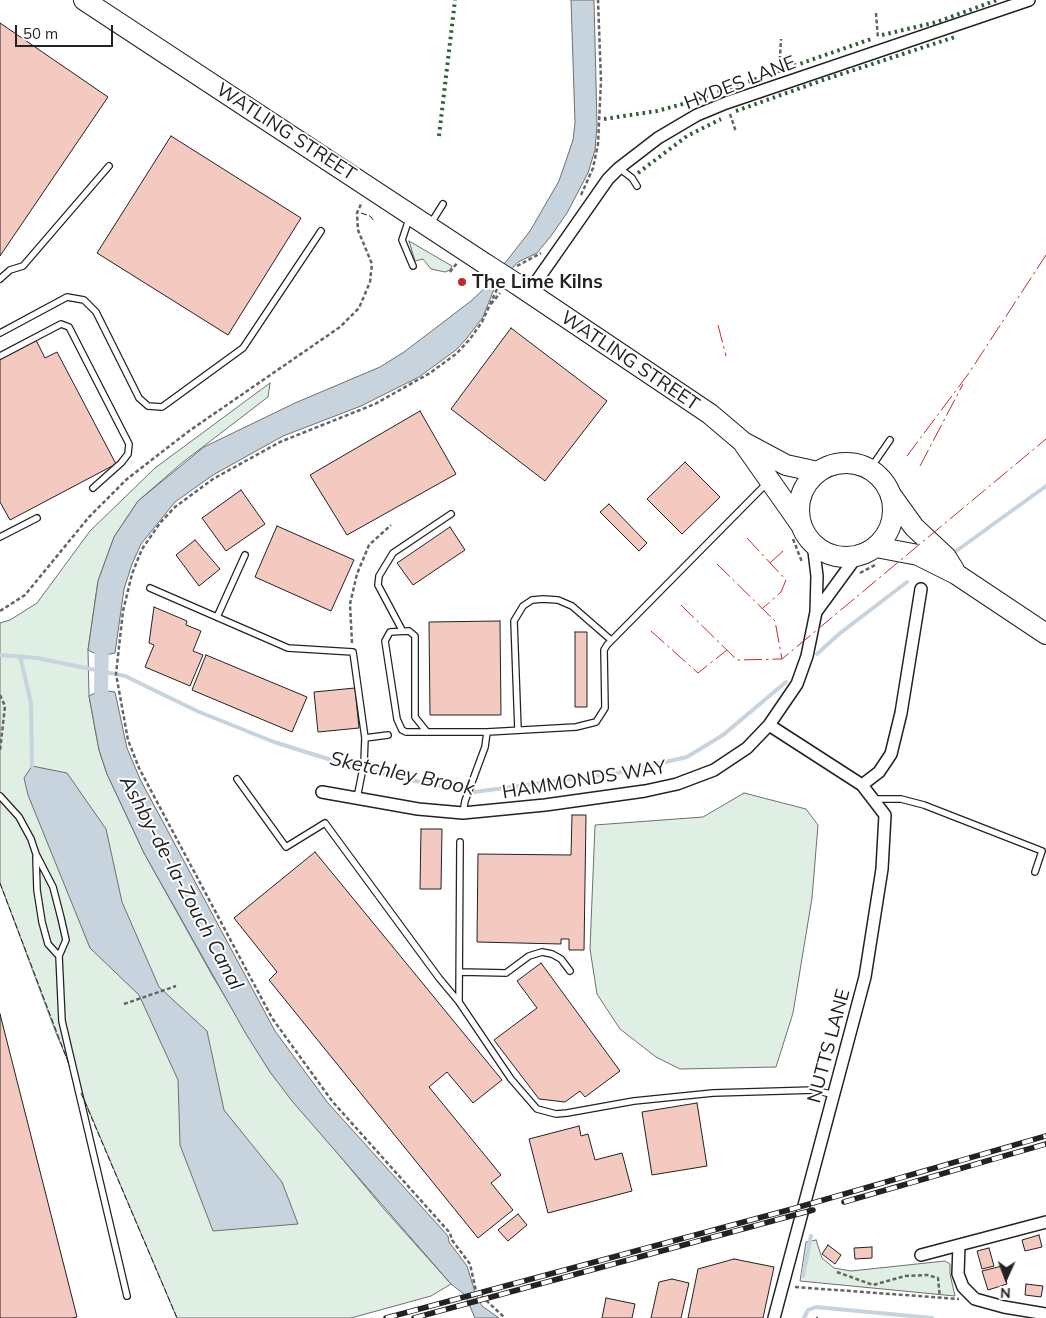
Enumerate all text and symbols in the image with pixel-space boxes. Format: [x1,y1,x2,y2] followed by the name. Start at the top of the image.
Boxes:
[18,15,115,47] scale bar
[23,24,58,43] text: 50 m
[681,51,799,115] street label: HYDES LANE
[212,78,360,186] street label: WATLING STREET
[472,271,603,293] place label: The Lime Kilns
[456,276,468,288] marker: The Lime Kilns
[556,306,704,416] street label: WATLING STREET
[328,747,476,801] water label: Sketchley Brook
[501,756,667,804] street label: HAMMONDS WAY
[114,772,248,994] water label: Ashby-de-la-Zouch Canal
[803,987,855,1105] street label: NUTTS LANE
[981,1253,1031,1303] north arrow
[1000,1284,1011,1302] text: N

